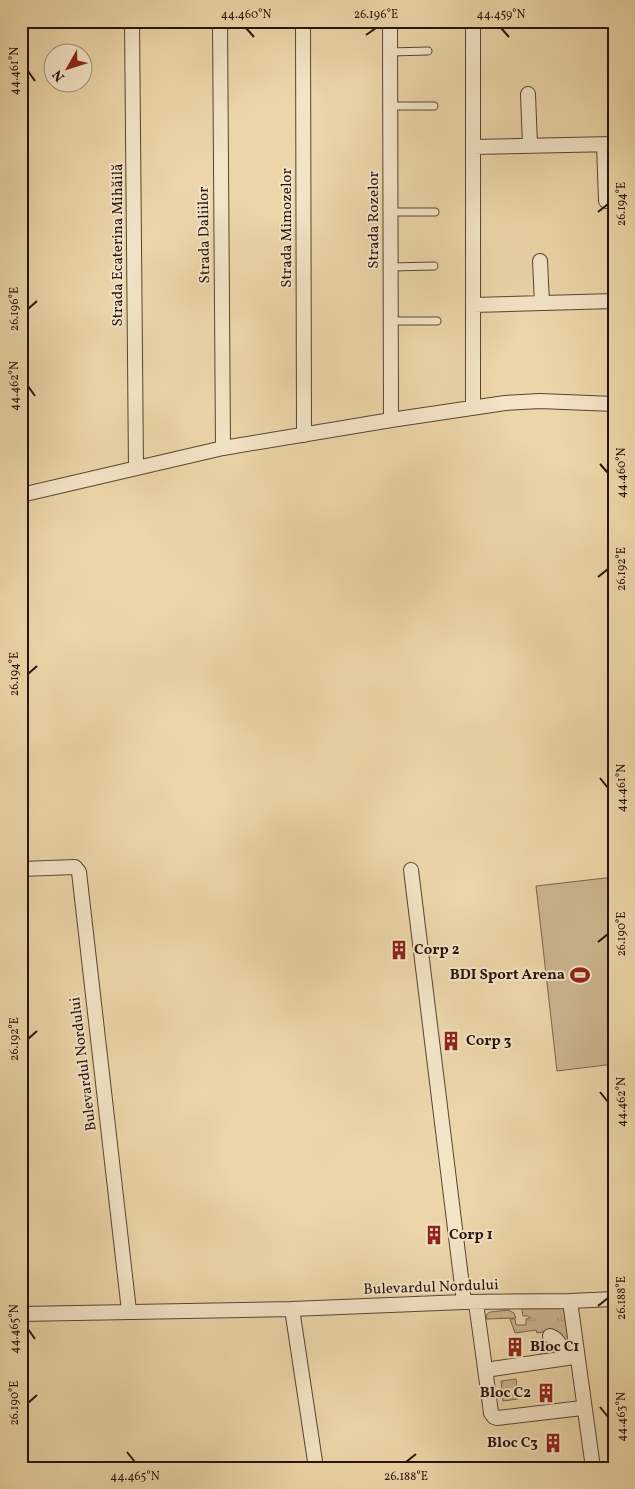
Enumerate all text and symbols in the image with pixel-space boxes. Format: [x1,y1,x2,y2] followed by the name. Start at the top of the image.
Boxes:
[221,7,271,23] text: 44.460°N
[354,7,398,23] text: 26.196°E
[477,7,526,23] text: 44.459°N
[42,42,92,92] north arrow
[7,47,23,95] text: 44.461°N
[48,65,70,85] text: N
[108,163,129,327] street label: Strada Ecaterina Mihăilă
[277,168,298,288] street label: Strada Mimozelor
[364,171,385,269] street label: Strada Rozelor
[614,182,630,226] text: 26.194°E
[194,186,216,284] street label: Strada Daliilor
[7,287,23,331] text: 26.196°E
[7,361,23,411] text: 44.462°N
[614,448,630,498] text: 44.460°N
[614,547,630,591] text: 26.192°E
[7,652,23,696] text: 26.194°E
[614,764,630,812] text: 44.461°N
[614,911,630,957] text: 26.190°E
[388,939,410,961] building icon: Corp 2
[414,940,460,961] place label: Corp 2
[569,964,591,986] sports icon: BDI Sport Arena
[450,965,565,986] place label: BDI Sport Arena
[65,996,103,1132] street label: Bulevardul Nordului
[7,1017,23,1061] text: 26.192°E
[440,1030,462,1052] building icon: Corp 3
[466,1031,512,1052] place label: Corp 3
[614,1077,630,1127] text: 44.462°N
[423,1224,445,1246] building icon: Corp 1
[449,1225,493,1246] place label: Corp 1
[363,1275,499,1301] street label: Bulevardul Nordului
[614,1276,630,1320] text: 26.188°E
[7,1304,23,1354] text: 44.465°N
[504,1336,526,1358] building icon: Bloc C1
[530,1337,579,1358] place label: Bloc C1
[7,1380,23,1426] text: 26.190°E
[535,1382,557,1404] building icon: Bloc C2
[480,1383,531,1404] place label: Bloc C2
[614,1392,630,1442] text: 44.463°N
[542,1432,564,1454] building icon: Bloc C3
[487,1433,538,1454] place label: Bloc C3
[110,1469,160,1485] text: 44.465°N
[384,1469,428,1485] text: 26.188°E

